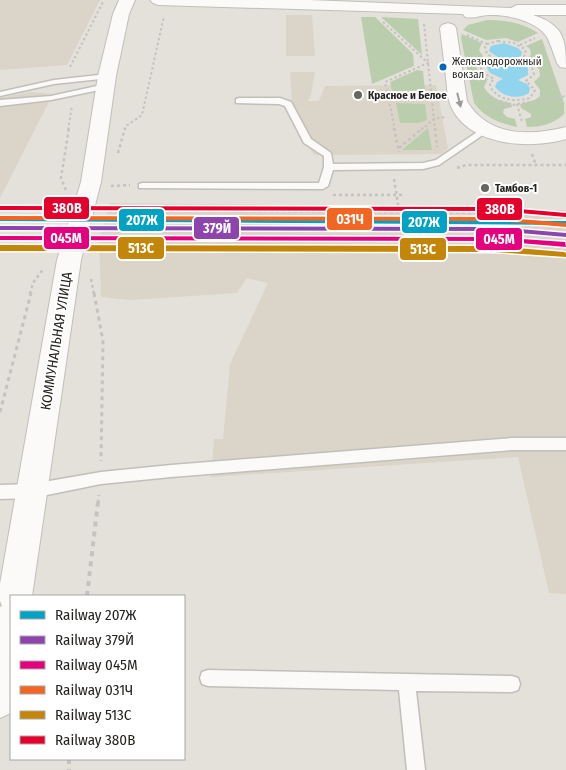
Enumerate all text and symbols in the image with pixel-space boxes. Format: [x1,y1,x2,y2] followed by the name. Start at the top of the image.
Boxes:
[452,55,542,81] place label: Железнодорожный вокзал
[438,62,448,72] marker: Железнодорожный вокзал
[352,89,364,101] marker: Красное и Белое
[368,89,447,102] place label: Красное и Белое
[455,93,463,108] one-way arrow
[479,182,491,194] marker: Тамбов-1
[495,182,537,195] place label: Тамбов-1
[43,196,90,220] line badge: 380В
[476,197,523,221] line badge: 380В
[51,200,82,217] text: 380В
[484,201,515,218] text: 380В
[326,207,373,231] line badge: 031Ч
[118,208,165,232] line badge: 207Ж
[401,210,448,234] line badge: 207Ж
[336,211,364,228] text: 031Ч
[125,212,158,229] text: 207Ж
[407,214,440,231] text: 207Ж
[193,216,240,240] line badge: 379Й
[202,219,231,237] text: 379Й
[43,226,90,250] line badge: 045М
[475,227,523,251] line badge: 045М
[50,230,82,247] text: 045М
[483,231,515,248] text: 045М
[117,236,165,260] line badge: 513С
[399,237,447,261] line badge: 513С
[128,240,155,257] text: 513С
[410,241,437,258] text: 513С
[37,270,76,412] street label: КОММУНАЛЬНАЯ УЛИЦА
[10,595,185,760] legend
[55,606,137,624] text: Railway 207Ж
[55,631,134,649] text: Railway 379Й
[55,656,138,674] text: Railway 045М
[55,681,133,699] text: Railway 031Ч
[55,706,132,724] text: Railway 513С
[55,731,135,749] text: Railway 380В

